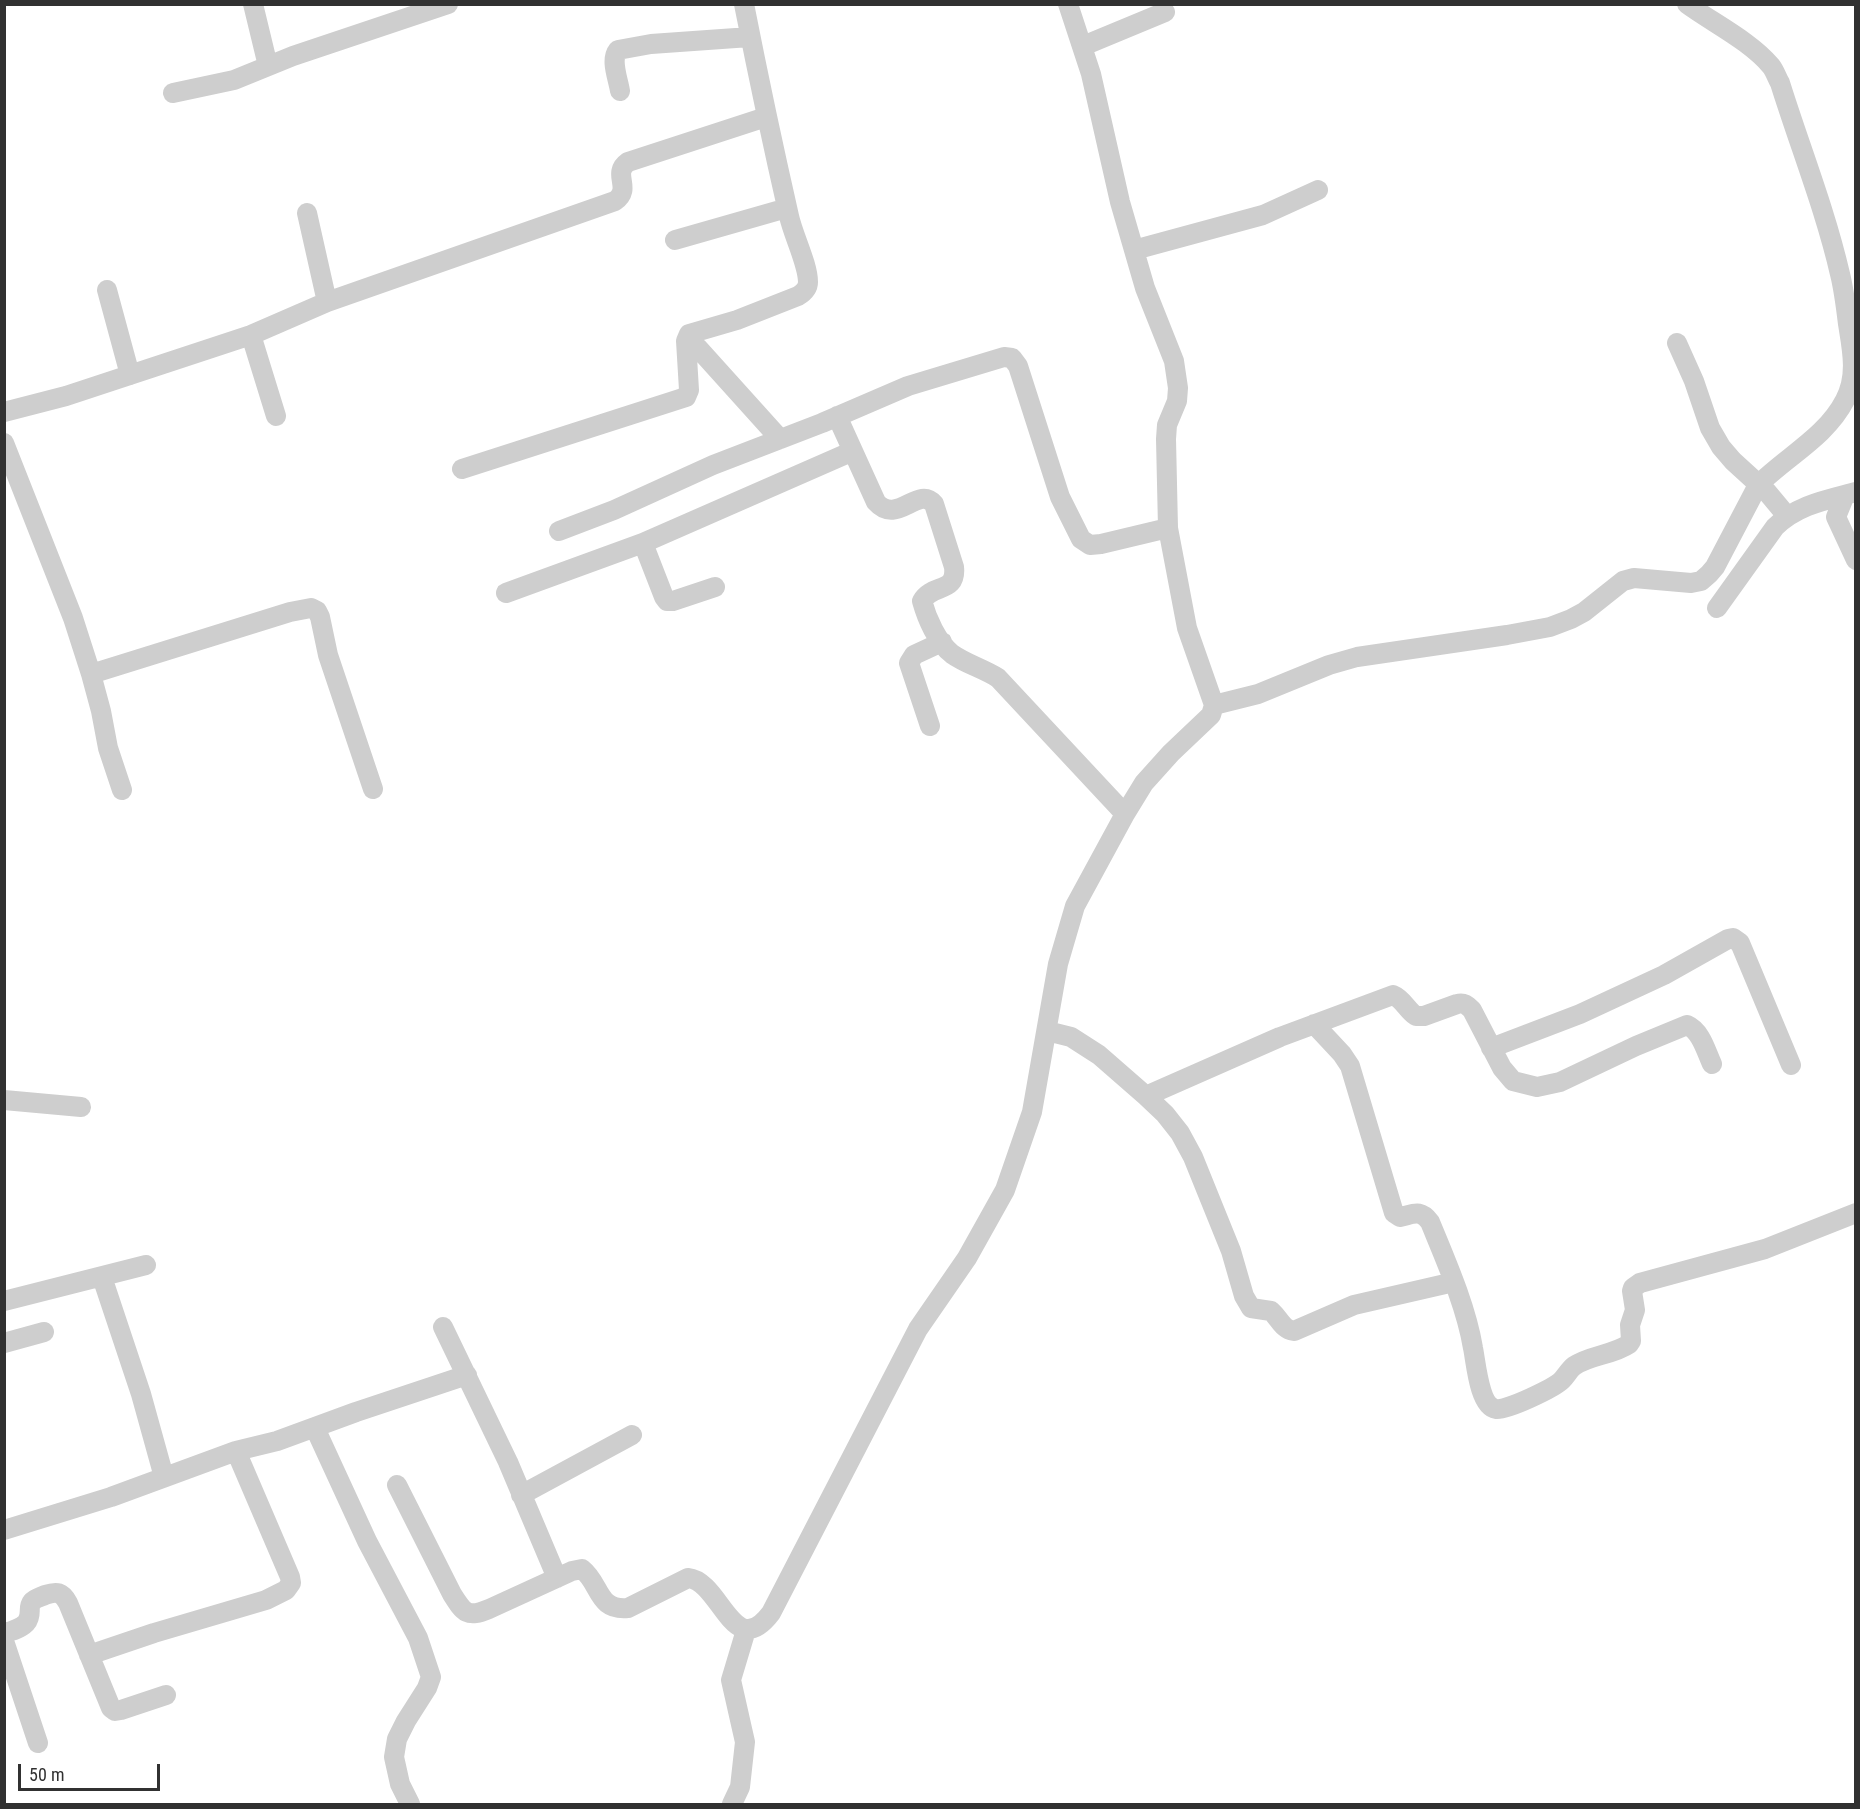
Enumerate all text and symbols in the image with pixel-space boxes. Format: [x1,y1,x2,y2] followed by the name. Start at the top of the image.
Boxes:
[21,1752,164,1790] scale bar
[29,1764,64,1785] text: 50 m

